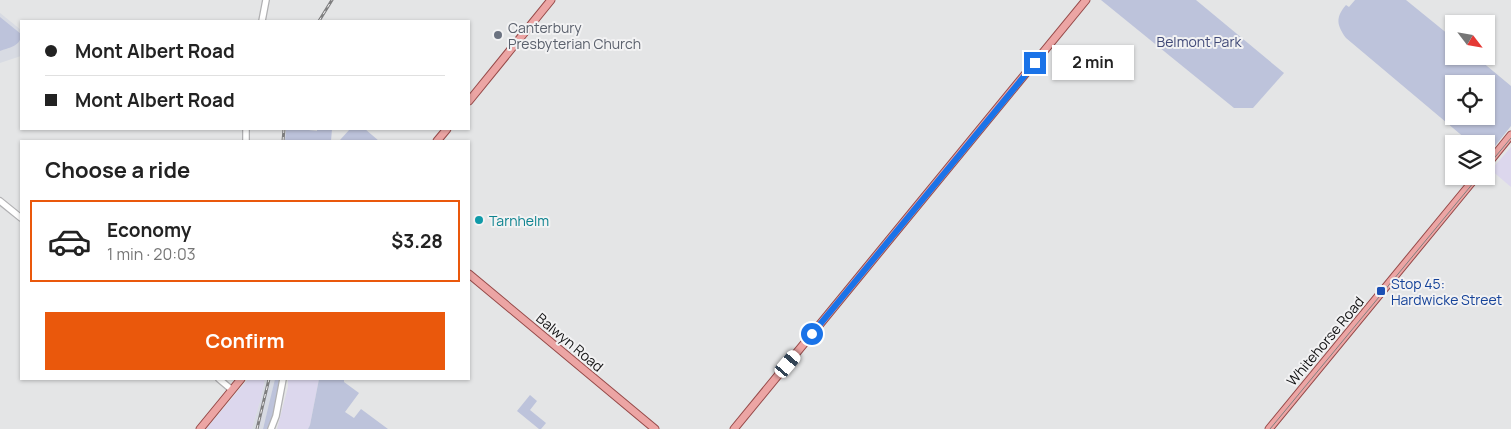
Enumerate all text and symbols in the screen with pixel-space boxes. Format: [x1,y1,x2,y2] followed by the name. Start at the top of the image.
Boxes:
[1445,15,1495,65] north arrow
[1445,15,1495,185] map controls
[508,18,641,53] place label: Canterbury Presbyterian Church
[492,29,504,41] marker: Canterbury Presbyterian Church
[1157,32,1242,51] park label: Belmont Park
[75,38,235,64] text: Mont Albert Road
[1052,46,1135,80] callout: 2 min
[1072,51,1114,73] text: 2 min
[1024,52,1046,74] route end
[1445,75,1495,125] button: locate
[75,87,235,113] text: Mont Albert Road
[1445,135,1495,185] button: layers
[45,155,190,185] text: Choose a ride
[489,211,549,230] place label: Tarnhelm
[473,214,485,226] marker: Tarnhelm
[107,217,191,243] text: Economy
[47,219,92,264] icon: car
[391,228,443,254] text: $3.28
[107,243,196,265] text: 1 min · 20:03
[1391,274,1503,309] place label: Stop 45: Hardwicke Street
[1375,285,1387,297] marker: Stop 45: Hardwicke Street
[1282,292,1368,390] street label: Whitehorse Road
[532,308,608,376] street label: Balwyn Road
[45,312,445,370] button: Confirm
[801,323,823,345] route start
[772,348,803,380] car

